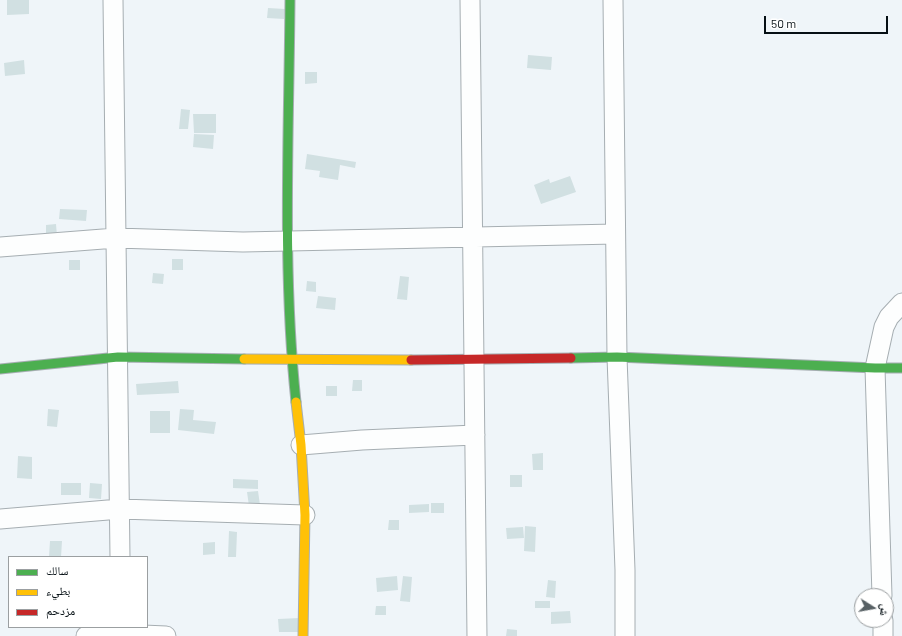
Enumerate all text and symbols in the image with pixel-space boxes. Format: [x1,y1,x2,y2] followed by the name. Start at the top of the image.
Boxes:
[766,8,890,34] scale bar
[771,16,796,30] text: 50 m
[8,556,148,628] legend
[46,563,68,577] text: سالك
[46,583,70,597] text: بطيء
[854,588,894,628] north arrow
[46,603,75,617] text: مزدحم
[878,603,893,617] text: ش

